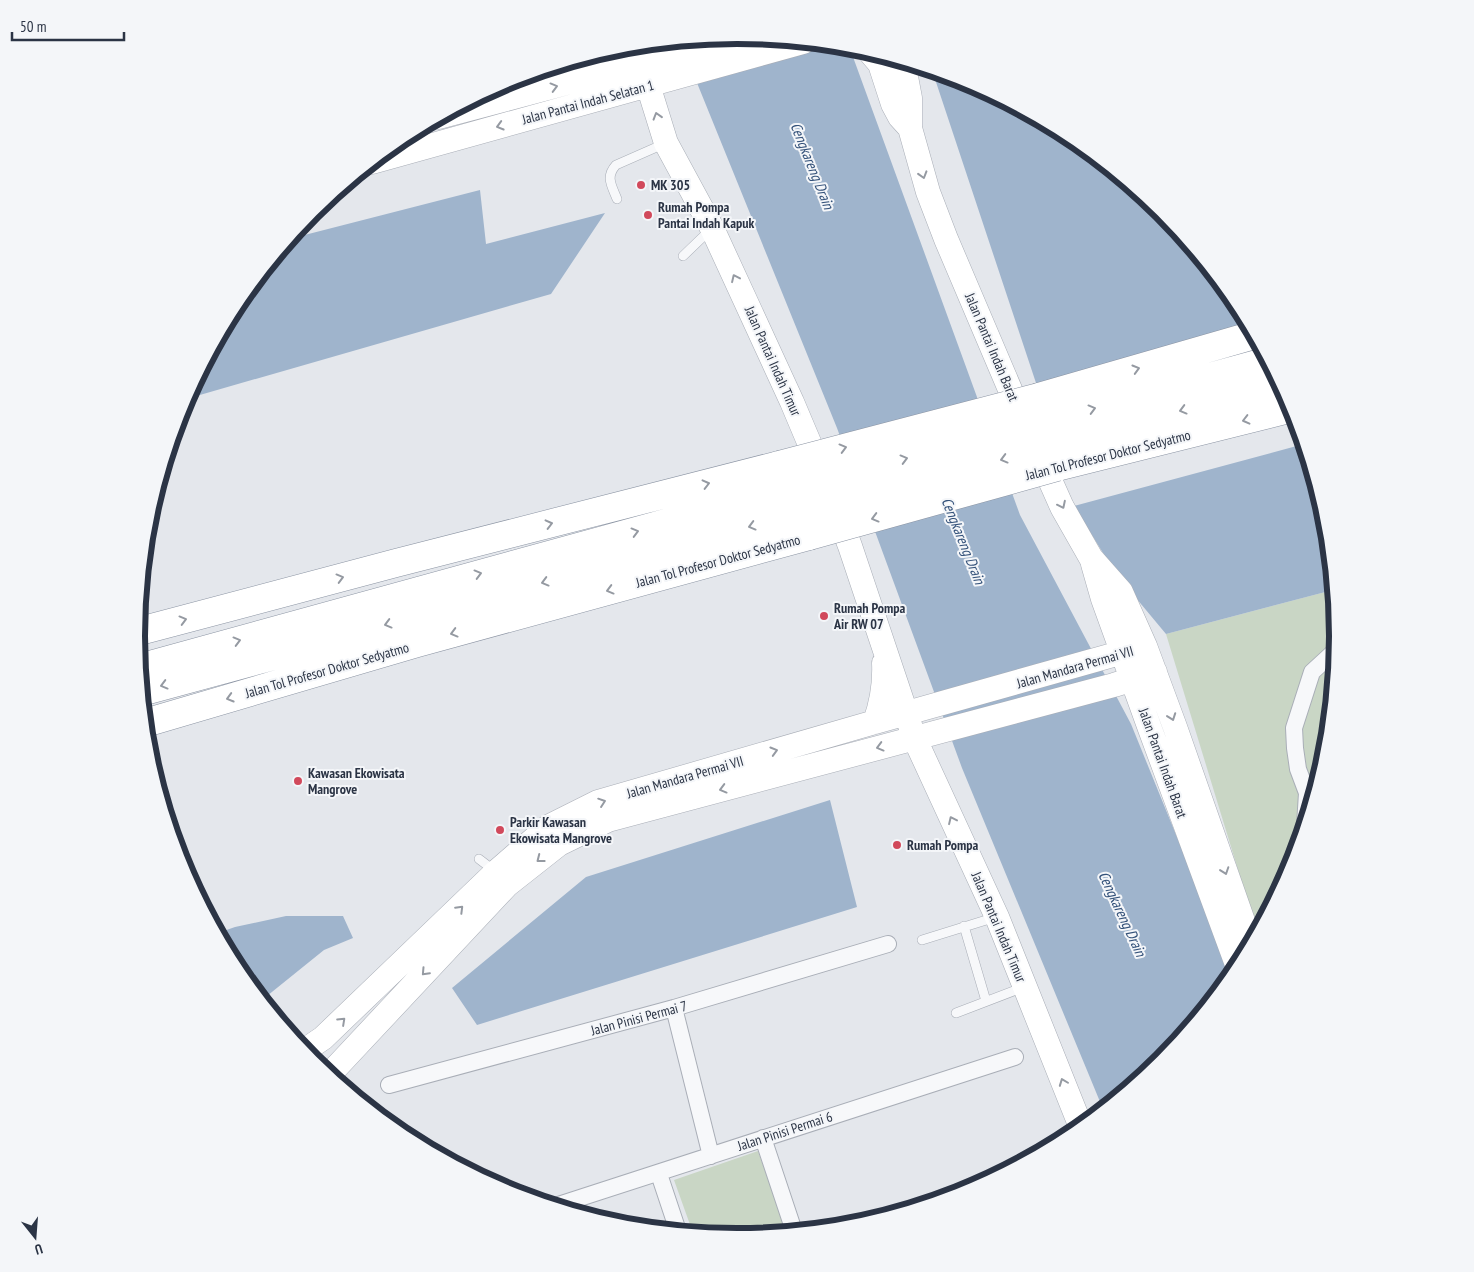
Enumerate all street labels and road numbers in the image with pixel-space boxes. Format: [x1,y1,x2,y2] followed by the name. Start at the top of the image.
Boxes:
[519,76,656,129] street label: Jalan Pantai Indah Selatan 1
[961,289,1023,404] street label: Jalan Pantai Indah Barat
[740,302,805,419] street label: Jalan Pantai Indah Timur
[1023,426,1192,484] street label: Jalan Tol Profesor Doktor Sedyatmo
[633,530,802,592] street label: Jalan Tol Profesor Doktor Sedyatmo
[242,638,411,702] street label: Jalan Tol Profesor Doktor Sedyatmo
[1014,642,1135,693] street label: Jalan Mandara Permai VII
[1134,705,1191,821] street label: Jalan Pantai Indah Barat
[624,752,745,803] street label: Jalan Mandara Permai VII
[967,868,1030,985] street label: Jalan Pantai Indah Timur
[588,997,689,1040] street label: Jalan Pinisi Permai 7
[734,1107,835,1155] street label: Jalan Pinisi Permai 6

